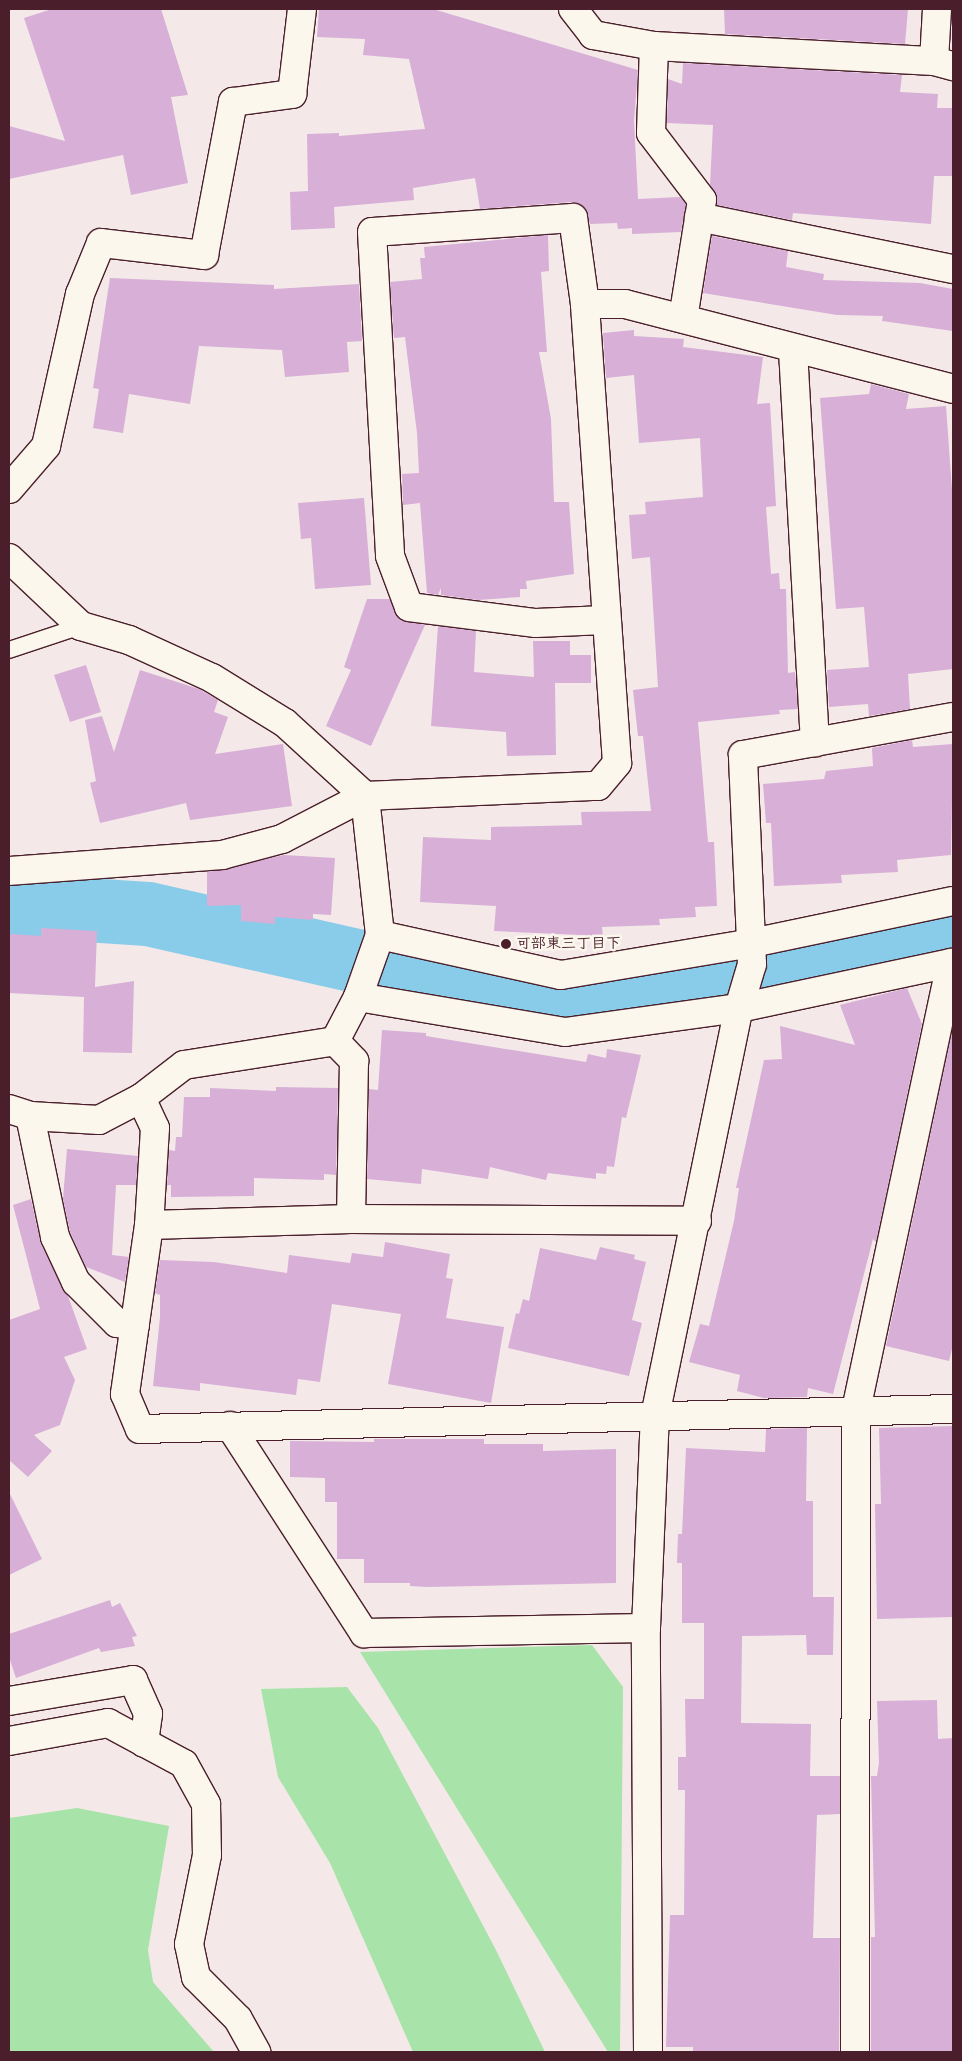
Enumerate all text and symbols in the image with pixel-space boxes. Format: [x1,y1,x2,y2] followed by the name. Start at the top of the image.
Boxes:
[516,935,621,953] place label: 可部東三丁目下
[500,938,512,950] marker: 可部東三丁目下

